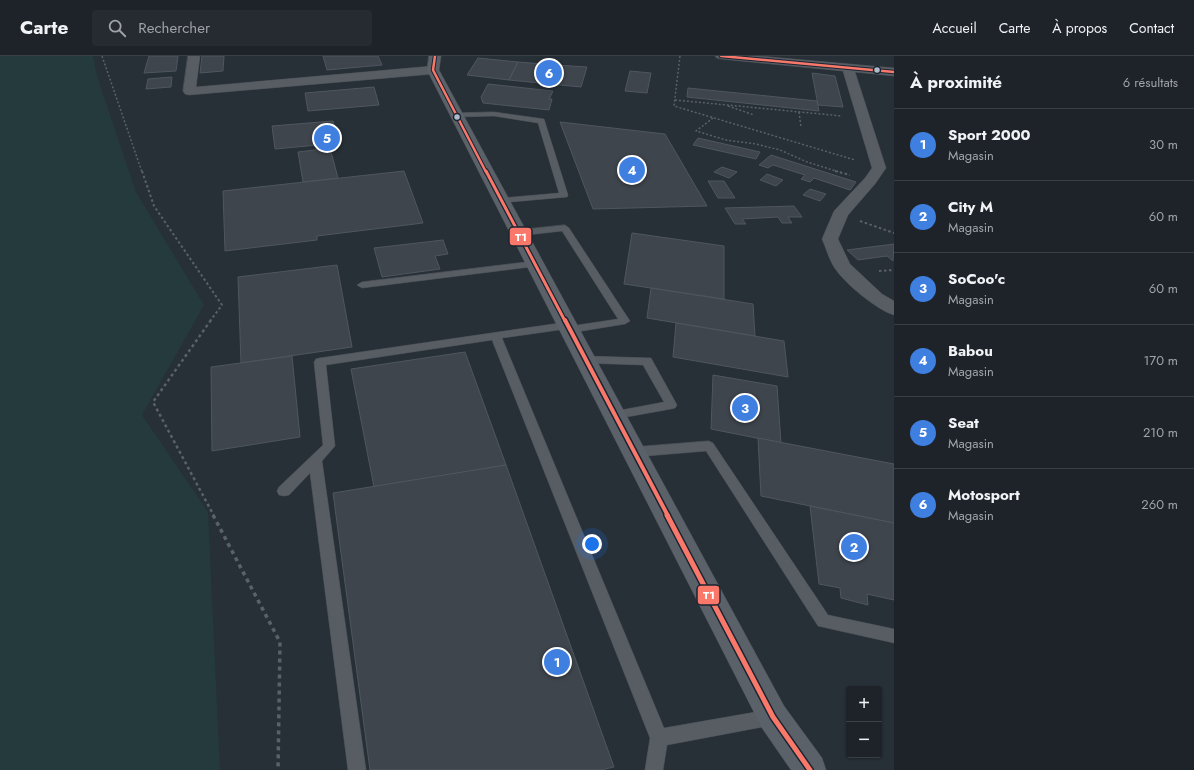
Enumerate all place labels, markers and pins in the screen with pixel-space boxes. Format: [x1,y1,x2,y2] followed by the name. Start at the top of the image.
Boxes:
[536,58,562,88] pin: 6
[872,65,882,75] unlabelled marker
[452,112,462,122] unlabelled marker
[314,123,340,153] pin: 5
[619,155,645,185] pin: 4
[732,393,758,423] pin: 3
[841,532,867,562] pin: 2
[544,647,570,677] pin: 1

